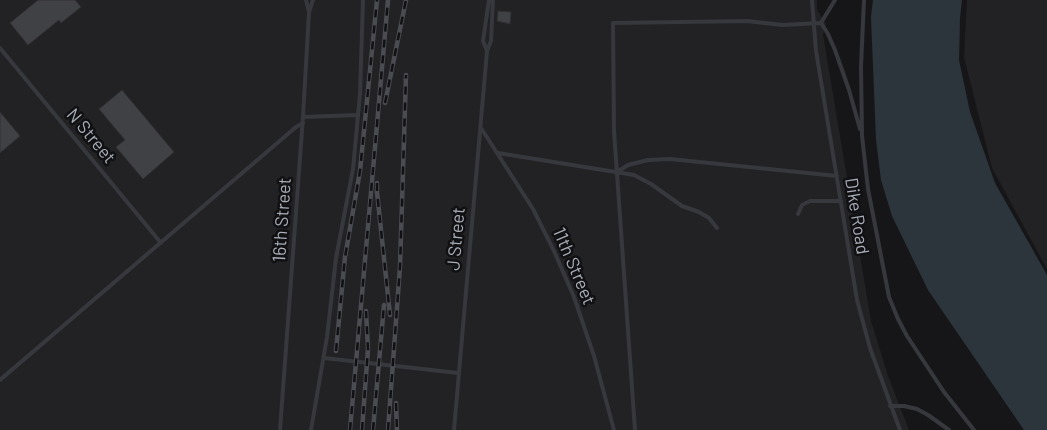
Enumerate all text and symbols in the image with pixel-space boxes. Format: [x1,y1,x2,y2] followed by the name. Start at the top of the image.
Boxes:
[62,104,120,168] street label: N Street
[840,176,874,256] street label: Dike Road
[268,177,296,263] street label: 16th Street
[442,207,470,271] street label: J Street
[548,224,600,308] street label: 11th Street

